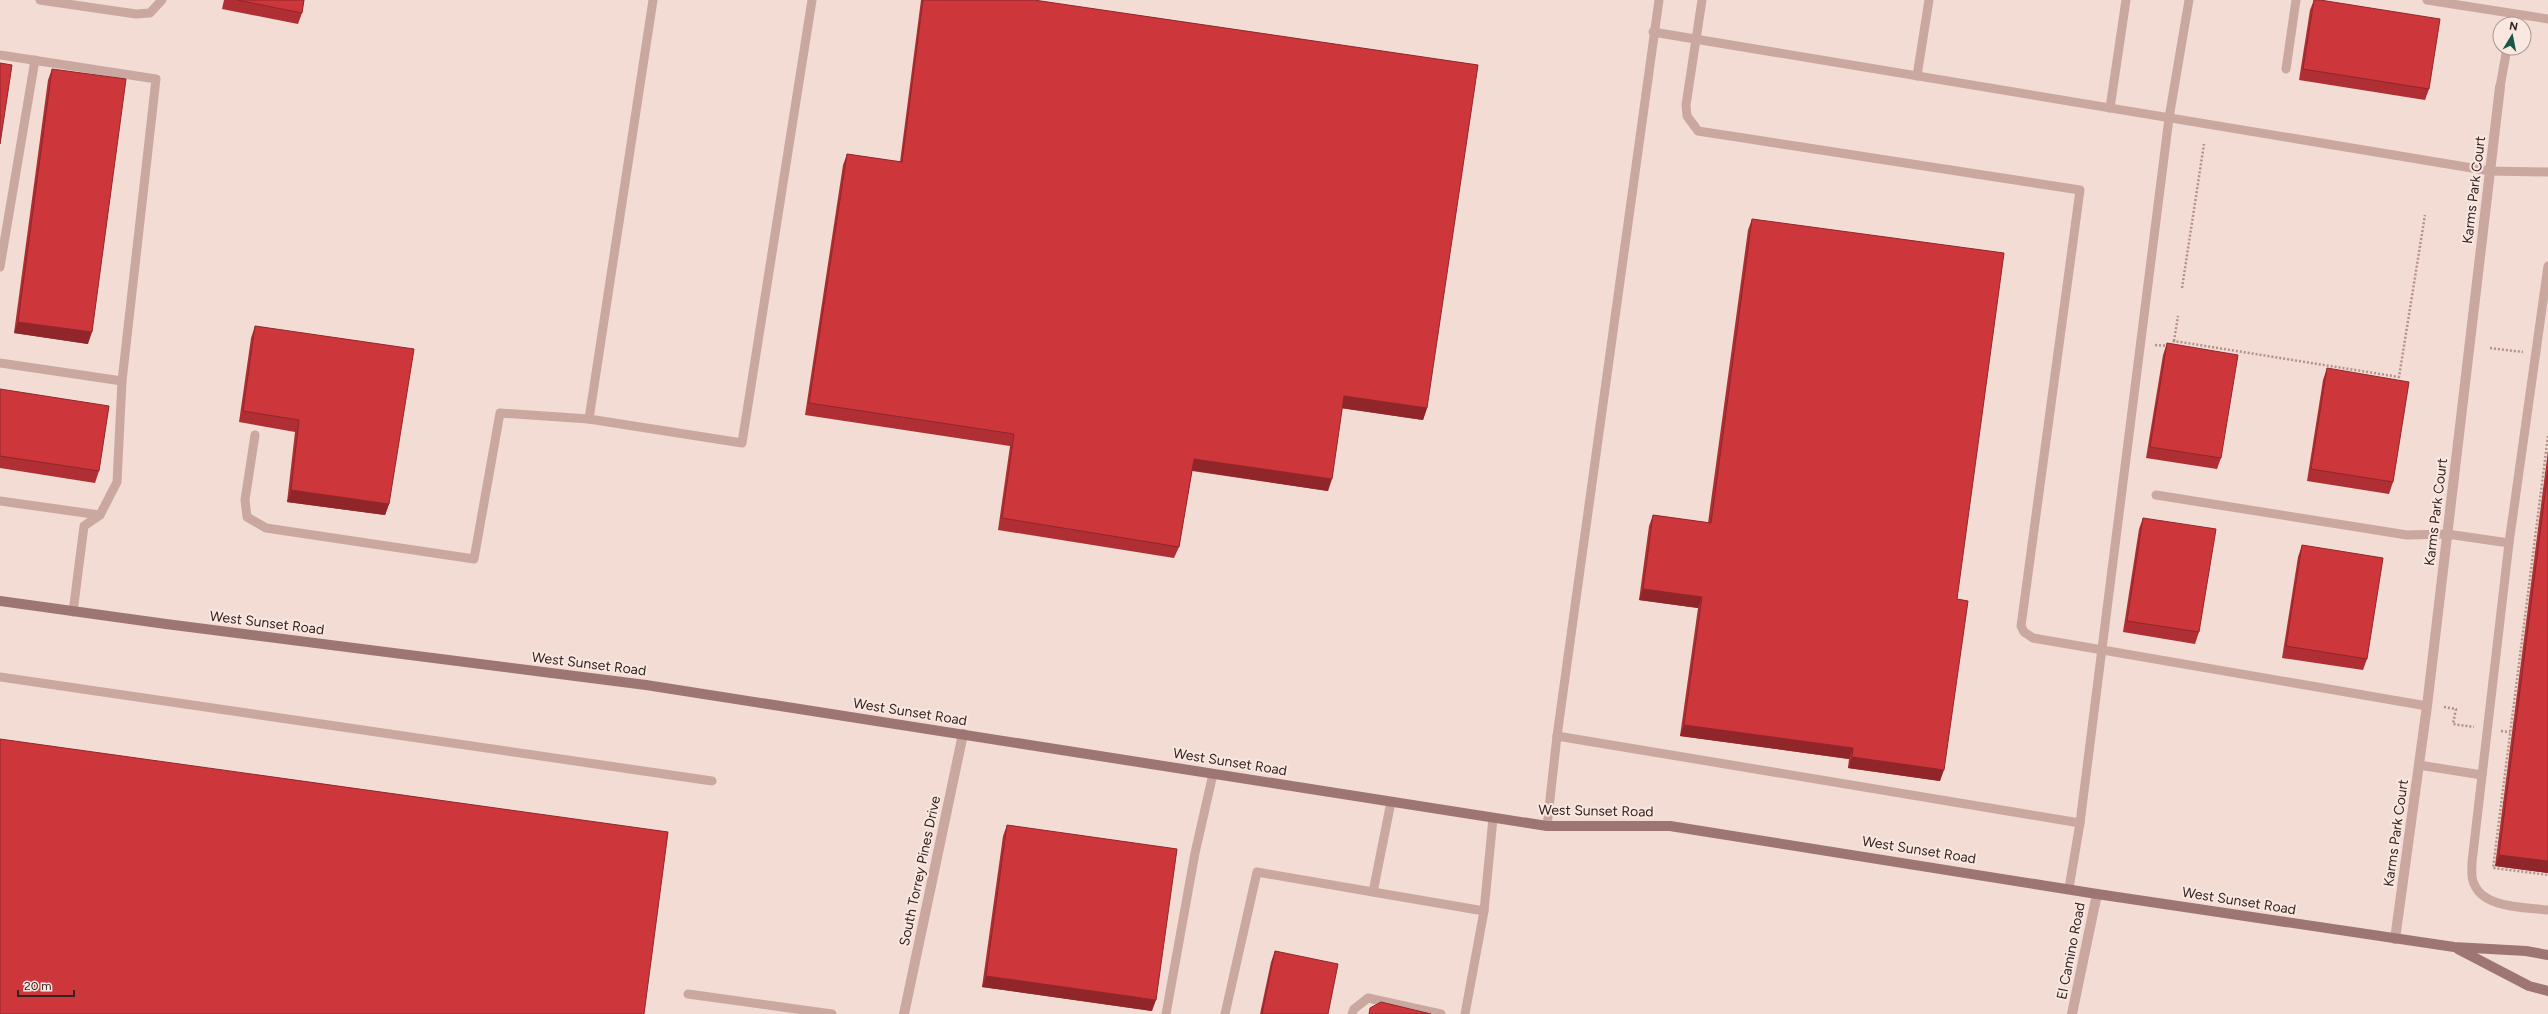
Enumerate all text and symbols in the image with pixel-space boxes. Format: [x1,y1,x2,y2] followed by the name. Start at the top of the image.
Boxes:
[2492,16,2532,56] north arrow
[2508,20,2519,34] text: N
[2459,135,2489,245] street label: Karms Park Court
[2421,457,2451,567] street label: Karms Park Court
[209,608,325,638] street label: West Sunset Road
[531,649,647,679] street label: West Sunset Road
[852,695,968,729] street label: West Sunset Road
[1172,745,1288,779] street label: West Sunset Road
[2380,778,2412,888] street label: Karms Park Court
[896,794,944,948] street label: South Torrey Pines Drive
[1538,801,1654,821] street label: West Sunset Road
[1861,833,1977,867] street label: West Sunset Road
[2181,884,2297,918] street label: West Sunset Road
[2053,901,2089,1001] street label: El Camino Road
[18,972,74,998] scale bar
[24,979,52,993] text: 20 m

